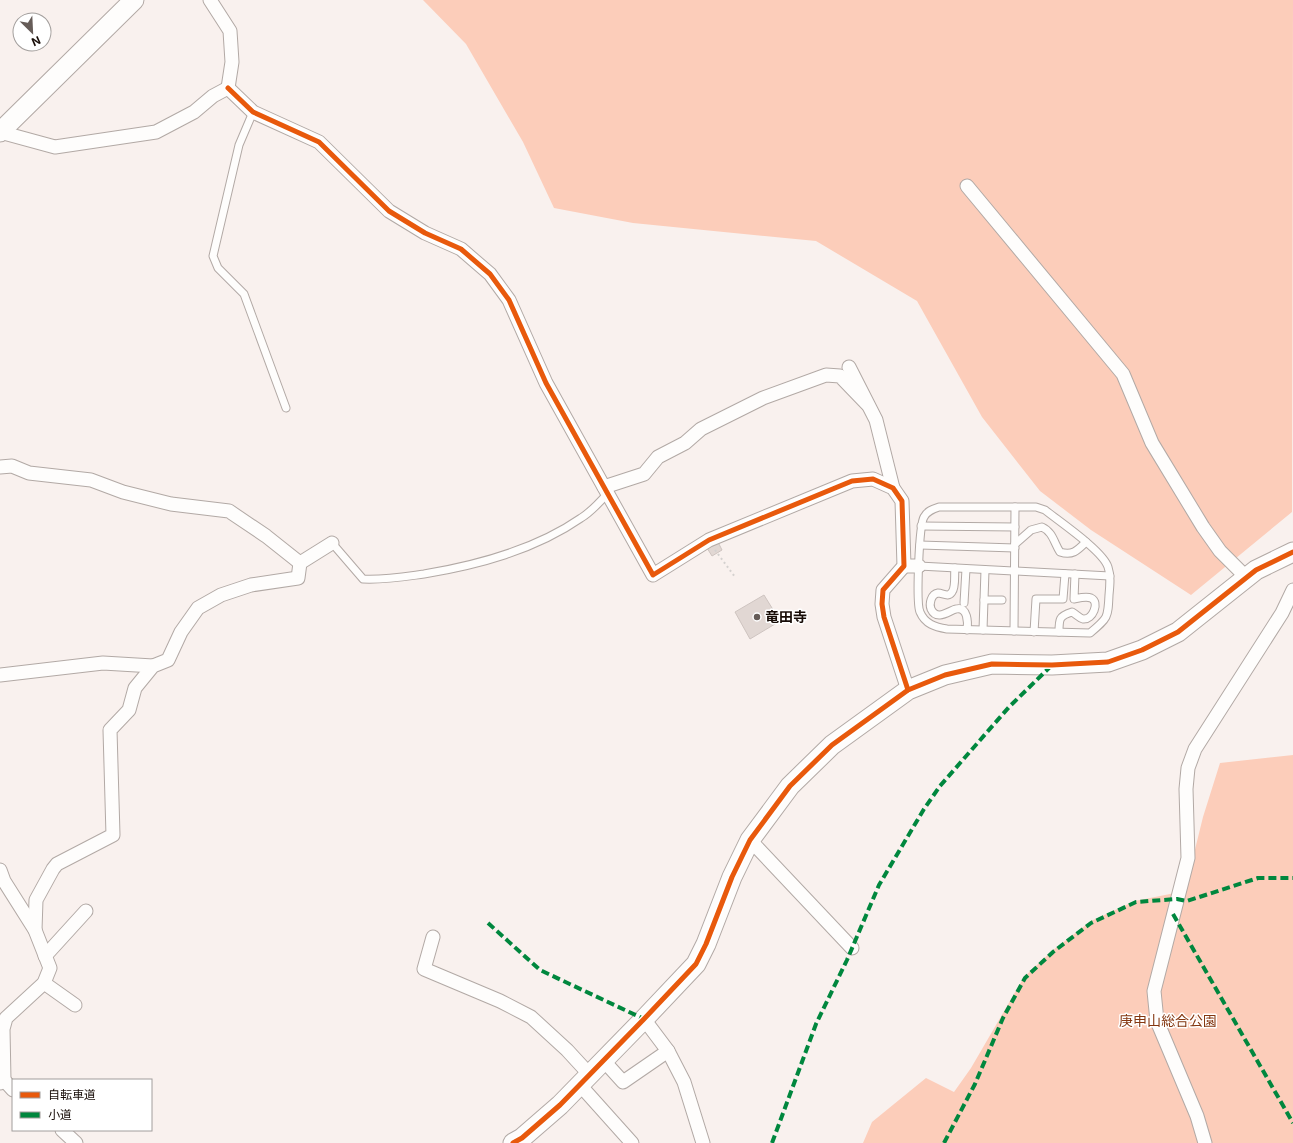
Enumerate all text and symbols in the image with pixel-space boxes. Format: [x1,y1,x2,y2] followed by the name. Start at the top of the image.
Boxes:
[12,12,52,52] north arrow
[29,33,43,49] text: N
[765,608,807,625] place label: 竜田寺
[752,612,762,622] marker: 竜田寺
[1119,1012,1217,1029] park label: 庚申山総合公園
[12,1079,152,1131] legend
[48,1087,96,1102] text: 自転車道
[48,1107,72,1122] text: 小道

